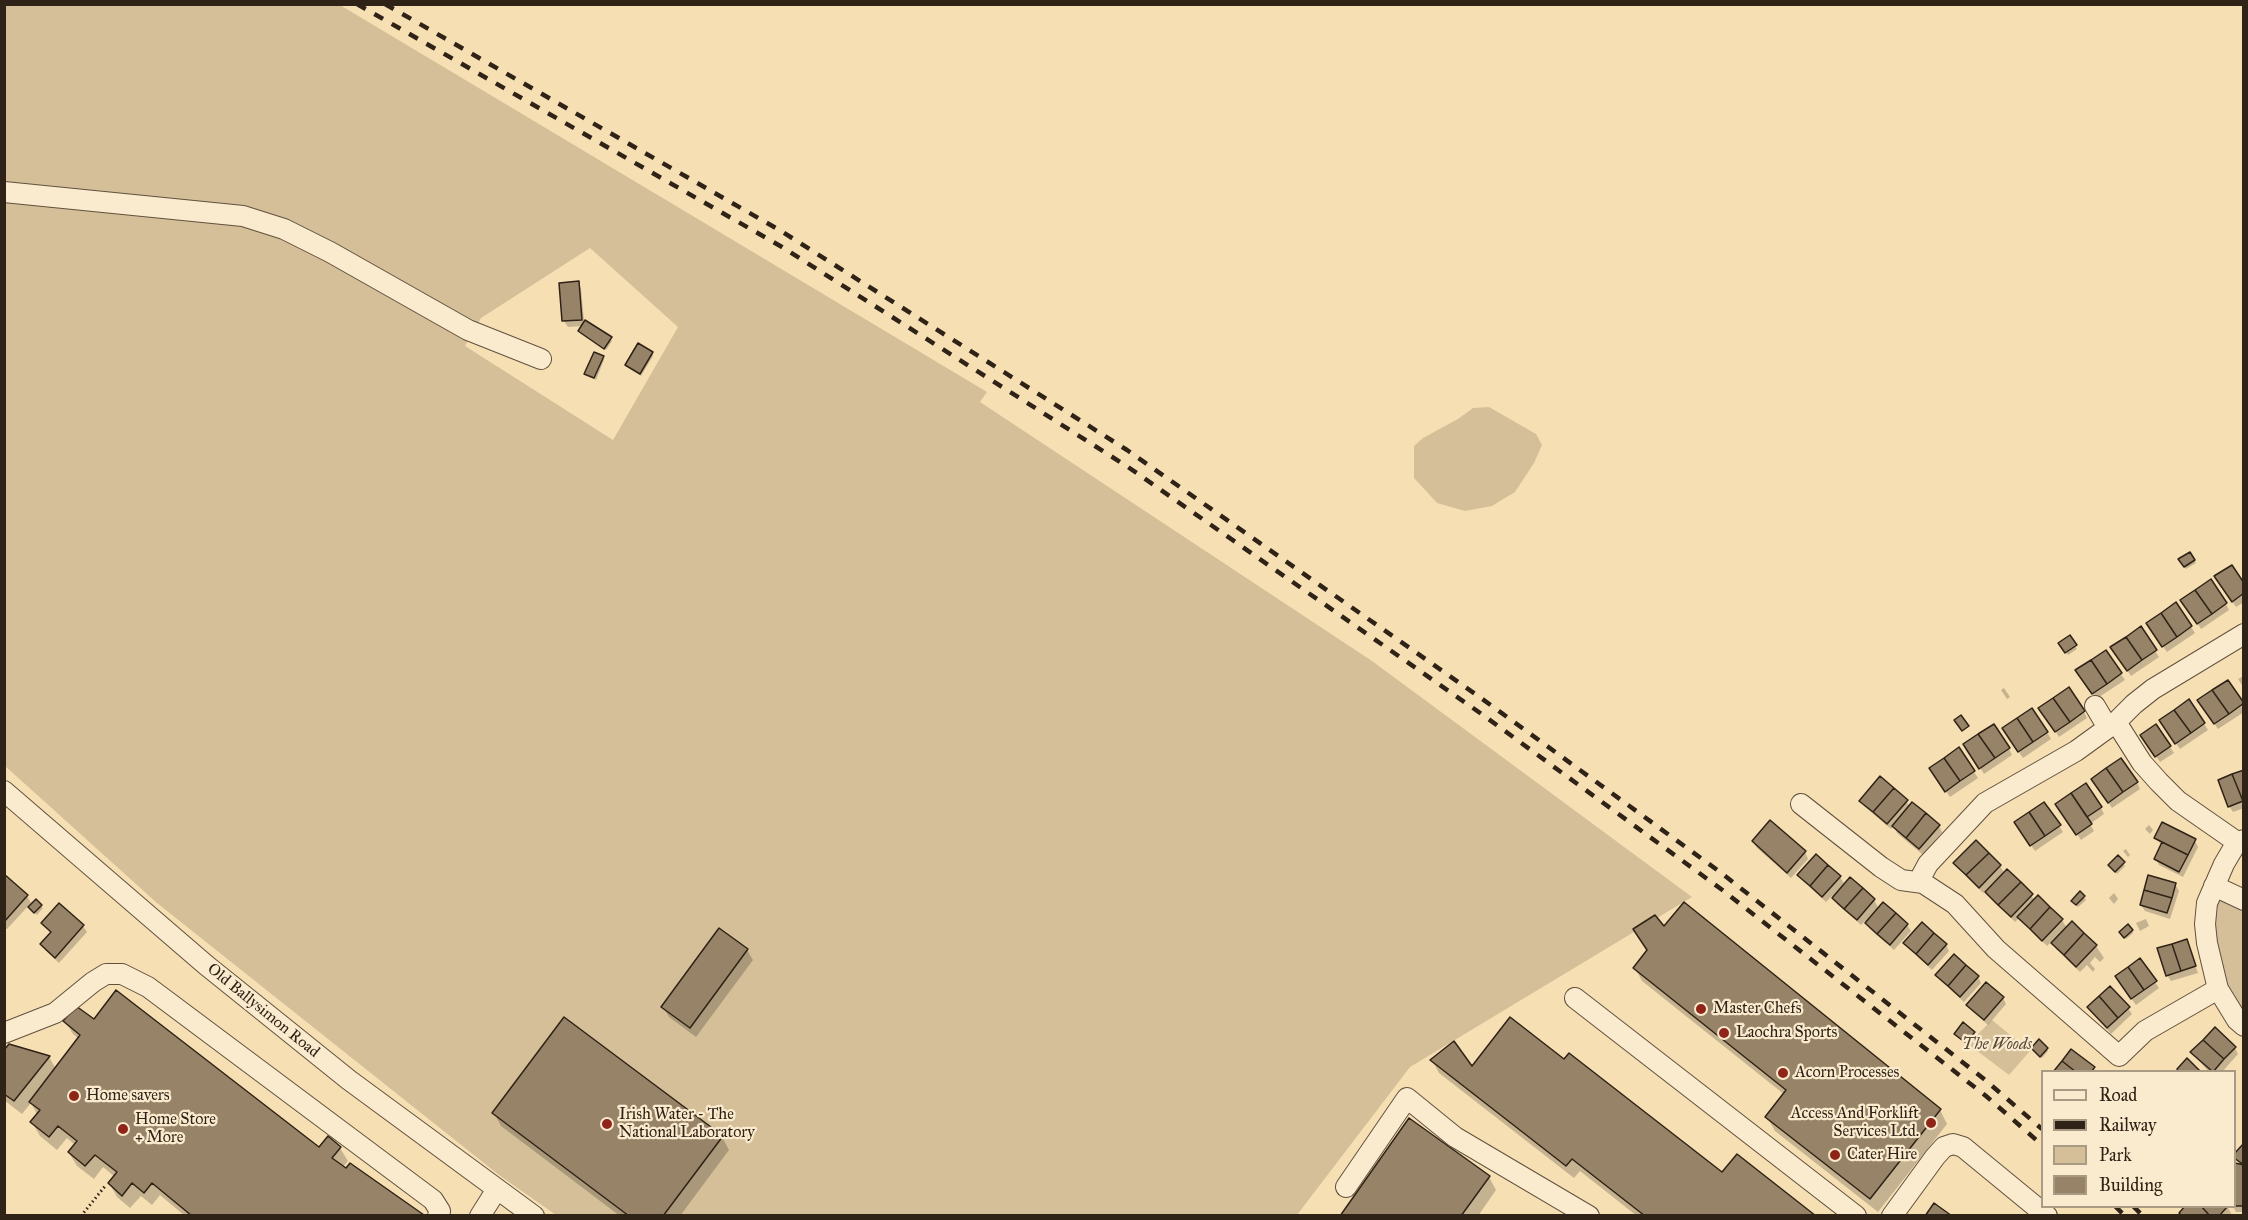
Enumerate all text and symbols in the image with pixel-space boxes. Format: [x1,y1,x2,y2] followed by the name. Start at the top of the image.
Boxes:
[203,960,323,1062] street label: Old Ballysimon Road
[1713,999,1802,1019] place label: Master Chefs
[1694,1002,1708,1016] marker: Master Chefs
[1736,1023,1837,1043] place label: Laochra Sports
[1717,1026,1731,1040] marker: Laochra Sports
[1962,1035,2032,1055] park label: The Woods
[1795,1063,1899,1083] place label: Acorn Processes
[1776,1066,1790,1080] marker: Acorn Processes
[2041,1070,2236,1208] legend
[2099,1084,2137,1106] text: Road
[86,1086,170,1106] place label: Home savers
[67,1089,81,1103] marker: Home savers
[1791,1104,1919,1142] place label: Access And Forklift Services Ltd.
[619,1105,755,1143] place label: Irish Water - The National Laboratory
[135,1110,216,1148] place label: Home Store + More
[2099,1114,2156,1136] text: Railway
[1924,1116,1938,1130] marker: Access And Forklift Services Ltd.
[600,1117,614,1131] marker: Irish Water - The National Laboratory
[116,1122,130,1136] marker: Home Store + More
[2099,1144,2132,1166] text: Park
[1847,1145,1917,1165] place label: Cater Hire
[1828,1148,1842,1162] marker: Cater Hire
[2099,1174,2162,1196] text: Building

